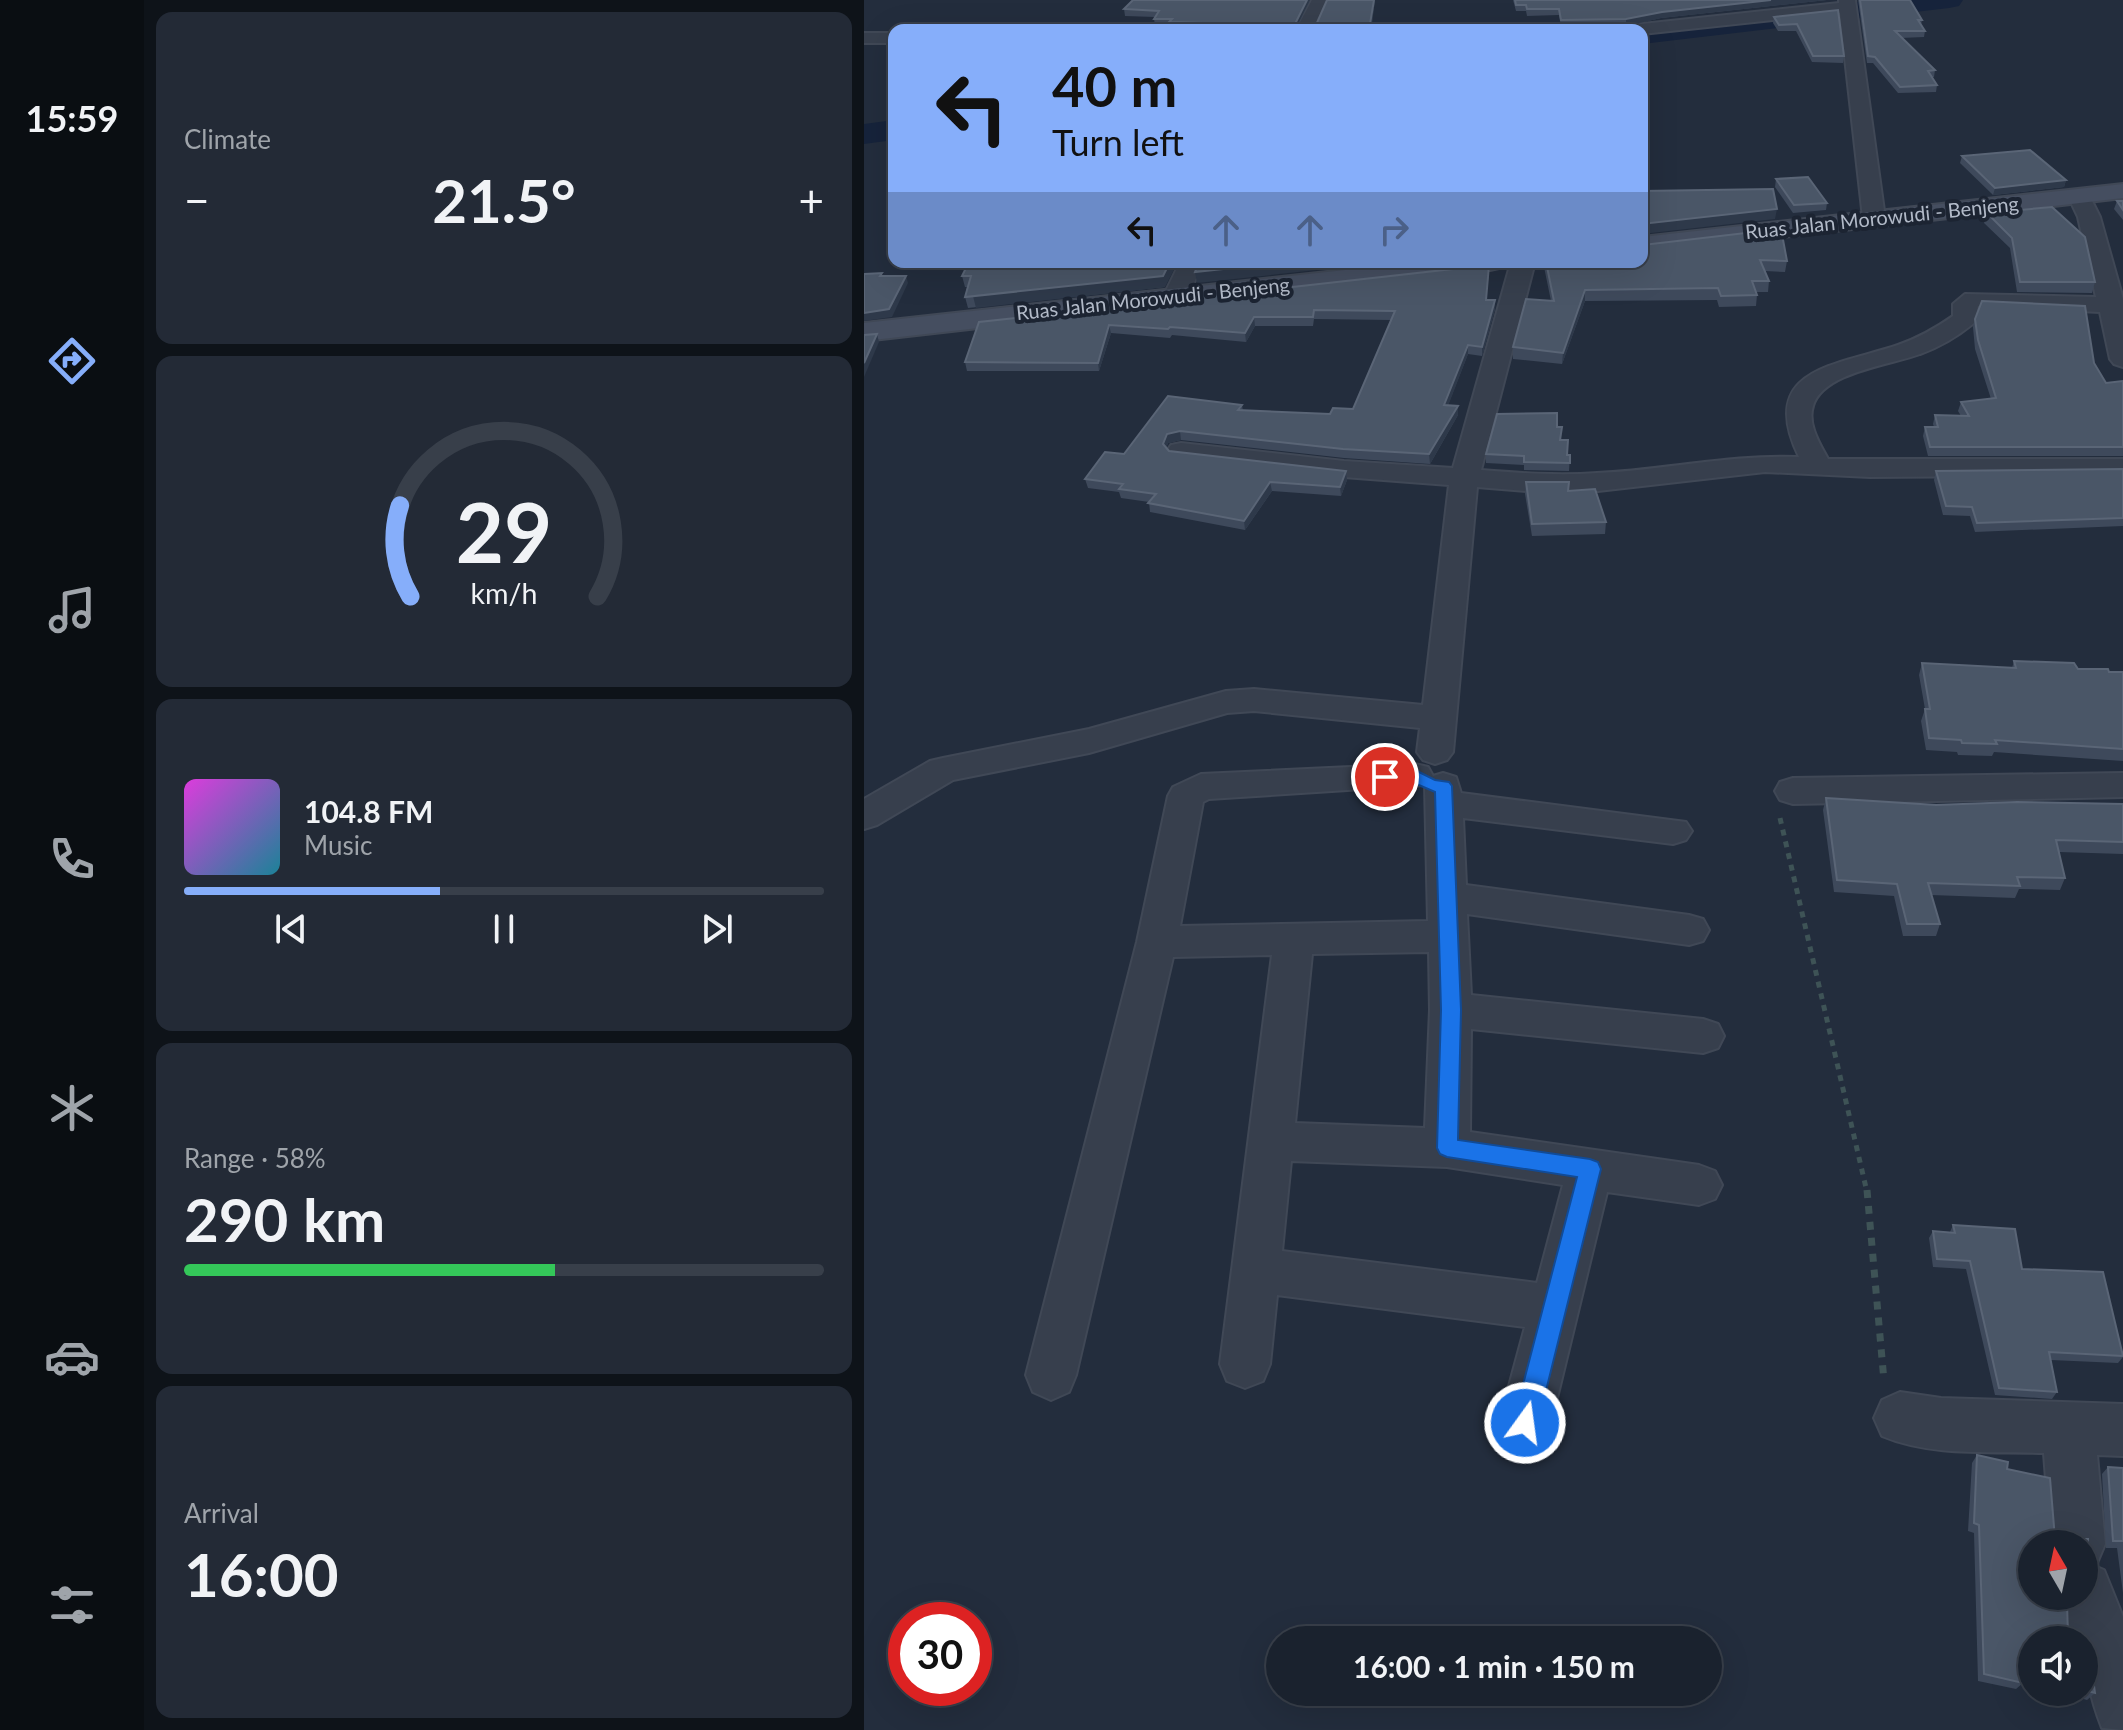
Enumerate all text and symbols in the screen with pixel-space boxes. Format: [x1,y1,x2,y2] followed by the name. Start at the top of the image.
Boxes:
[1052,52,1177,119] text: 40 m
[920,56,1024,160] icon: left
[26,96,118,140] text: 15:59
[1052,120,1184,164] text: Turn left
[184,123,271,155] text: Climate
[432,164,576,236] text: 21.5°
[184,174,210,226] text: −
[798,174,824,226] text: +
[1744,191,2020,243] street label: Ruas Jalan Morowudi - Benjeng
[1120,208,1164,252] icon: left
[1204,208,1248,252] icon: ahead
[1288,208,1332,252] icon: ahead
[1372,208,1416,252] icon: right
[1015,272,1291,324] street label: Ruas Jalan Morowudi - Benjeng
[44,333,100,389] icon: directions
[456,481,552,581] text: 29
[471,577,537,611] text: km/h
[44,582,100,638] icon: music
[1351,743,1419,811] pin
[1363,755,1407,799] icon: arrive
[304,793,433,829] text: 104.8 FM
[304,829,372,861] text: Music
[44,831,100,887] icon: phone
[269,907,313,951] icon: previous
[482,907,526,951] icon: pause
[695,907,739,951] icon: next
[44,1080,100,1136] icon: climate
[184,1142,326,1174] text: Range · 58%
[184,1183,385,1255] text: 290 km
[44,1329,100,1385] icon: car
[1483,1381,1567,1465] position arrow
[184,1497,259,1529] text: Arrival
[2018,1530,2098,1610] north arrow
[2018,1530,2098,1706] map controls
[184,1538,339,1610] text: 16:00
[44,1577,100,1633] icon: filters
[888,1602,992,1706] speed limit sign: 30
[2018,1626,2098,1706] button: sound
[1353,1648,1635,1684] text: 16:00 · 1 min · 150 m

